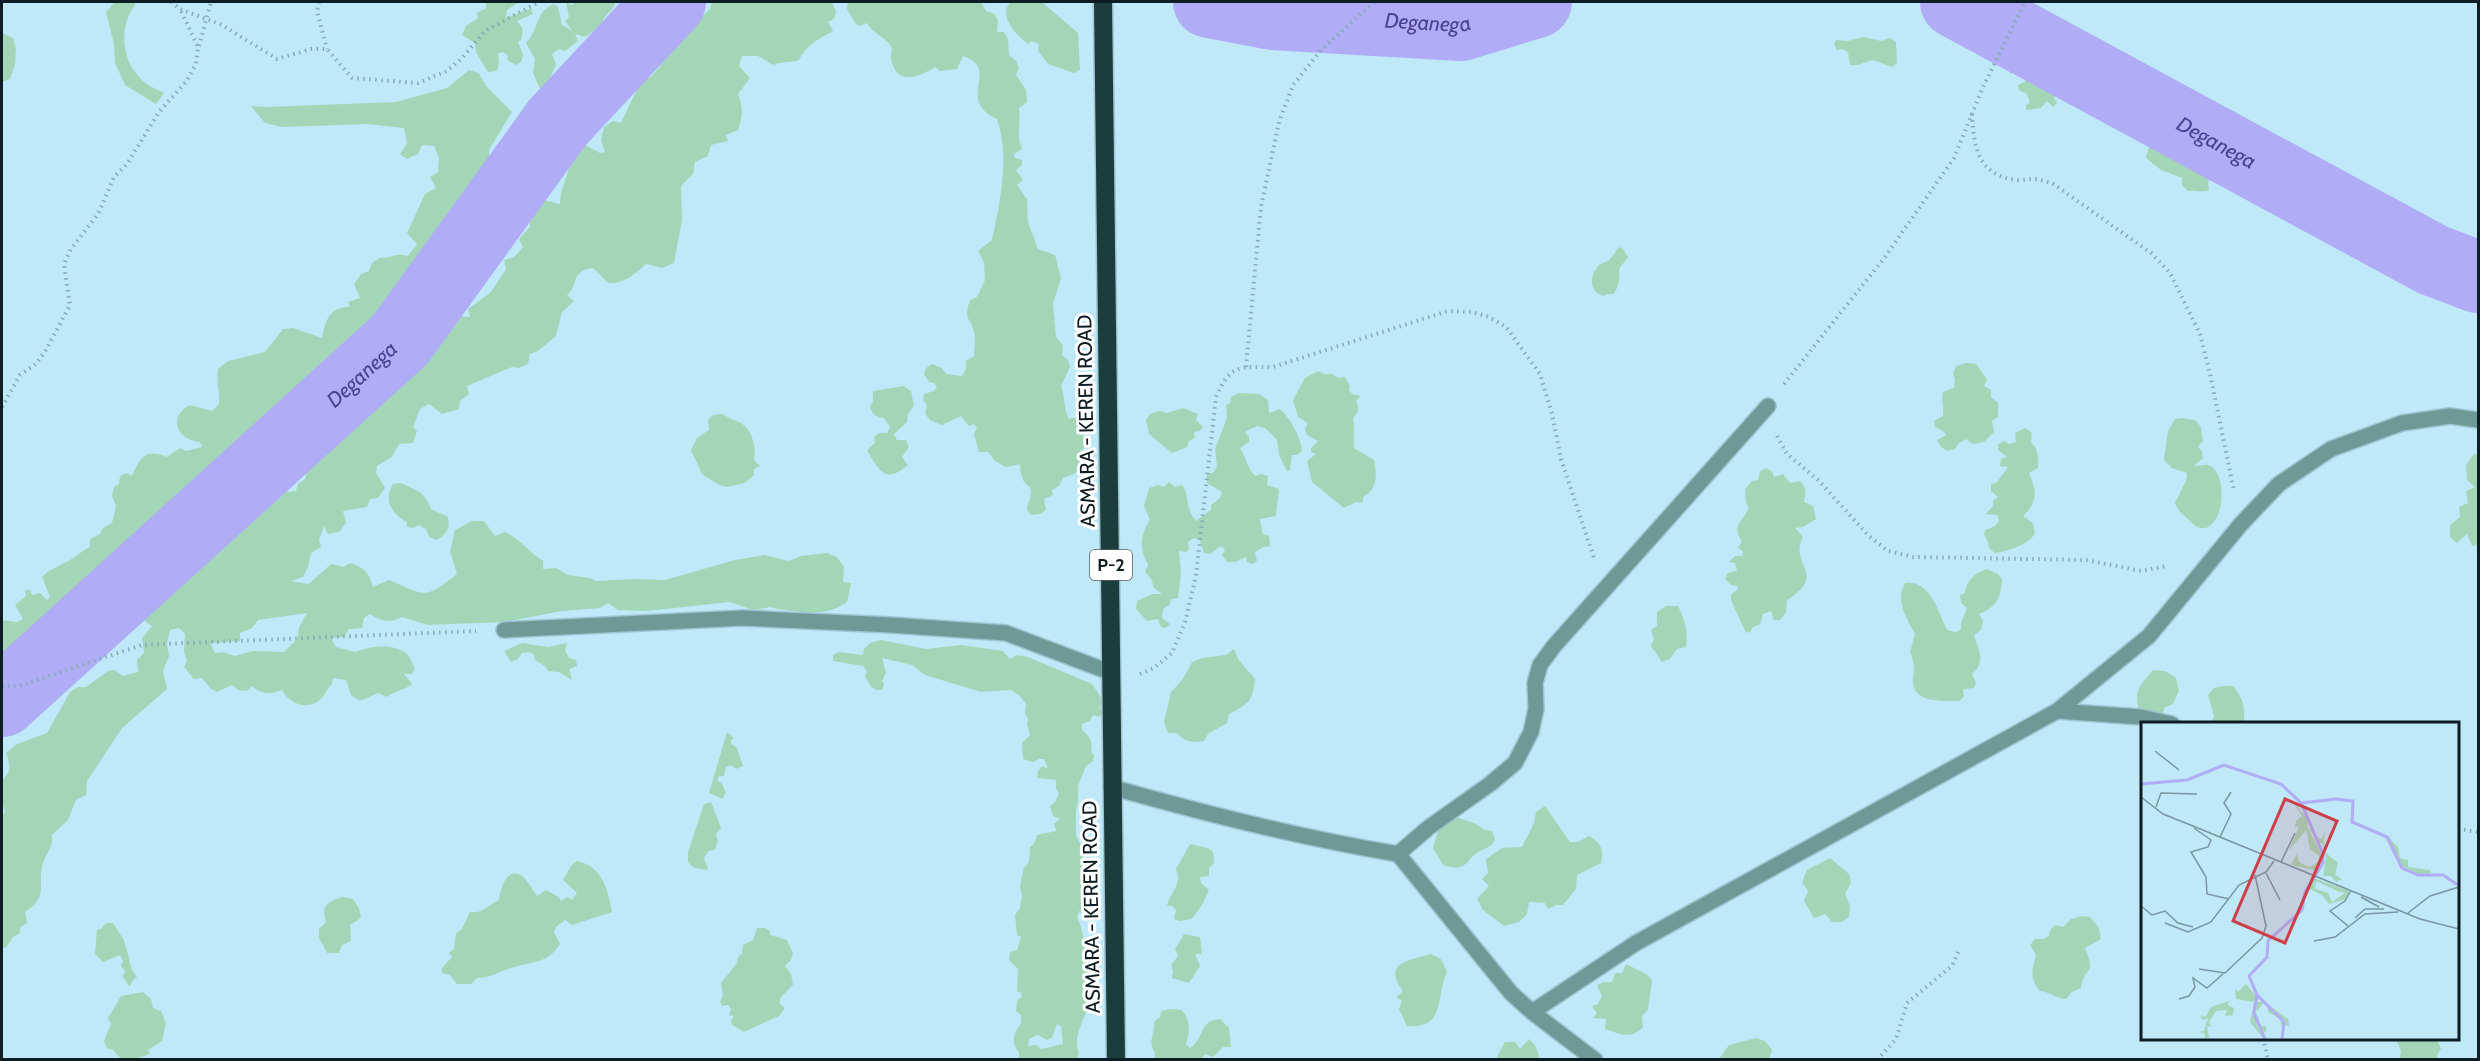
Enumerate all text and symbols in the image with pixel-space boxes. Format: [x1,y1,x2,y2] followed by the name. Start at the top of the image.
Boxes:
[1384,8,1474,37] water label: Deganega
[2173,111,2260,174] water label: Deganega
[1072,314,1100,528] street label: ASMARA - KEREN ROAD
[321,336,402,412] water label: Deganega
[1090,550,1132,580] road number: P-2
[2141,722,2459,1040] inset map
[1077,800,1105,1014] street label: ASMARA - KEREN ROAD

